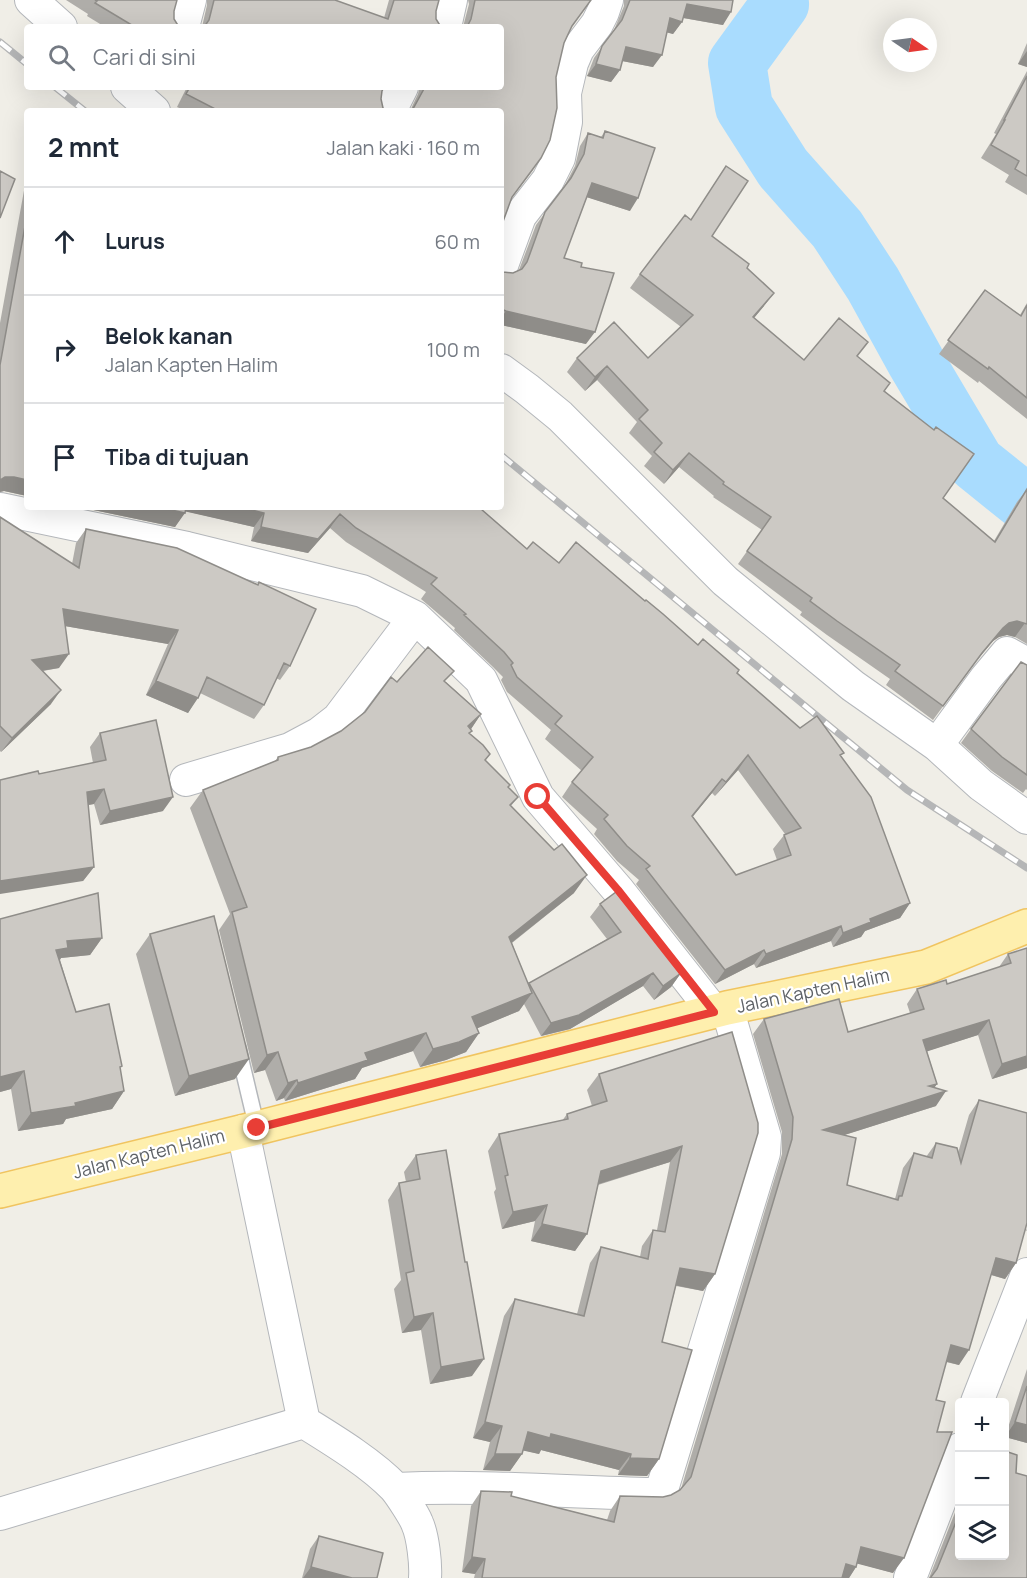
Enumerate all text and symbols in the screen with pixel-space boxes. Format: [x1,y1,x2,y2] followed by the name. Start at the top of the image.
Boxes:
[883,18,937,72] north arrow
[24,24,504,90] search box
[45,41,78,74] icon: search
[93,42,196,72] text: Cari di sini
[48,129,120,165] text: 2 mnt
[326,134,480,161] text: Jalan kaki · 160 m
[48,225,81,258] icon: ahead
[105,226,165,256] text: Lurus
[434,228,480,255] text: 60 m
[105,321,233,351] text: Belok kanan
[48,333,81,366] icon: right
[427,336,480,363] text: 100 m
[105,351,278,378] text: Jalan Kapten Halim
[48,441,81,474] icon: arrive
[105,442,249,472] text: Tiba di tujuan
[524,783,550,809] route start
[734,962,891,1018] street label: Jalan Kapten Halim
[243,1114,269,1140] route end
[70,1123,227,1183] street label: Jalan Kapten Halim
[955,1398,1009,1560] map controls
[955,1398,1009,1452] button: +
[955,1452,1009,1506] button: −
[955,1506,1009,1560] button: layers

